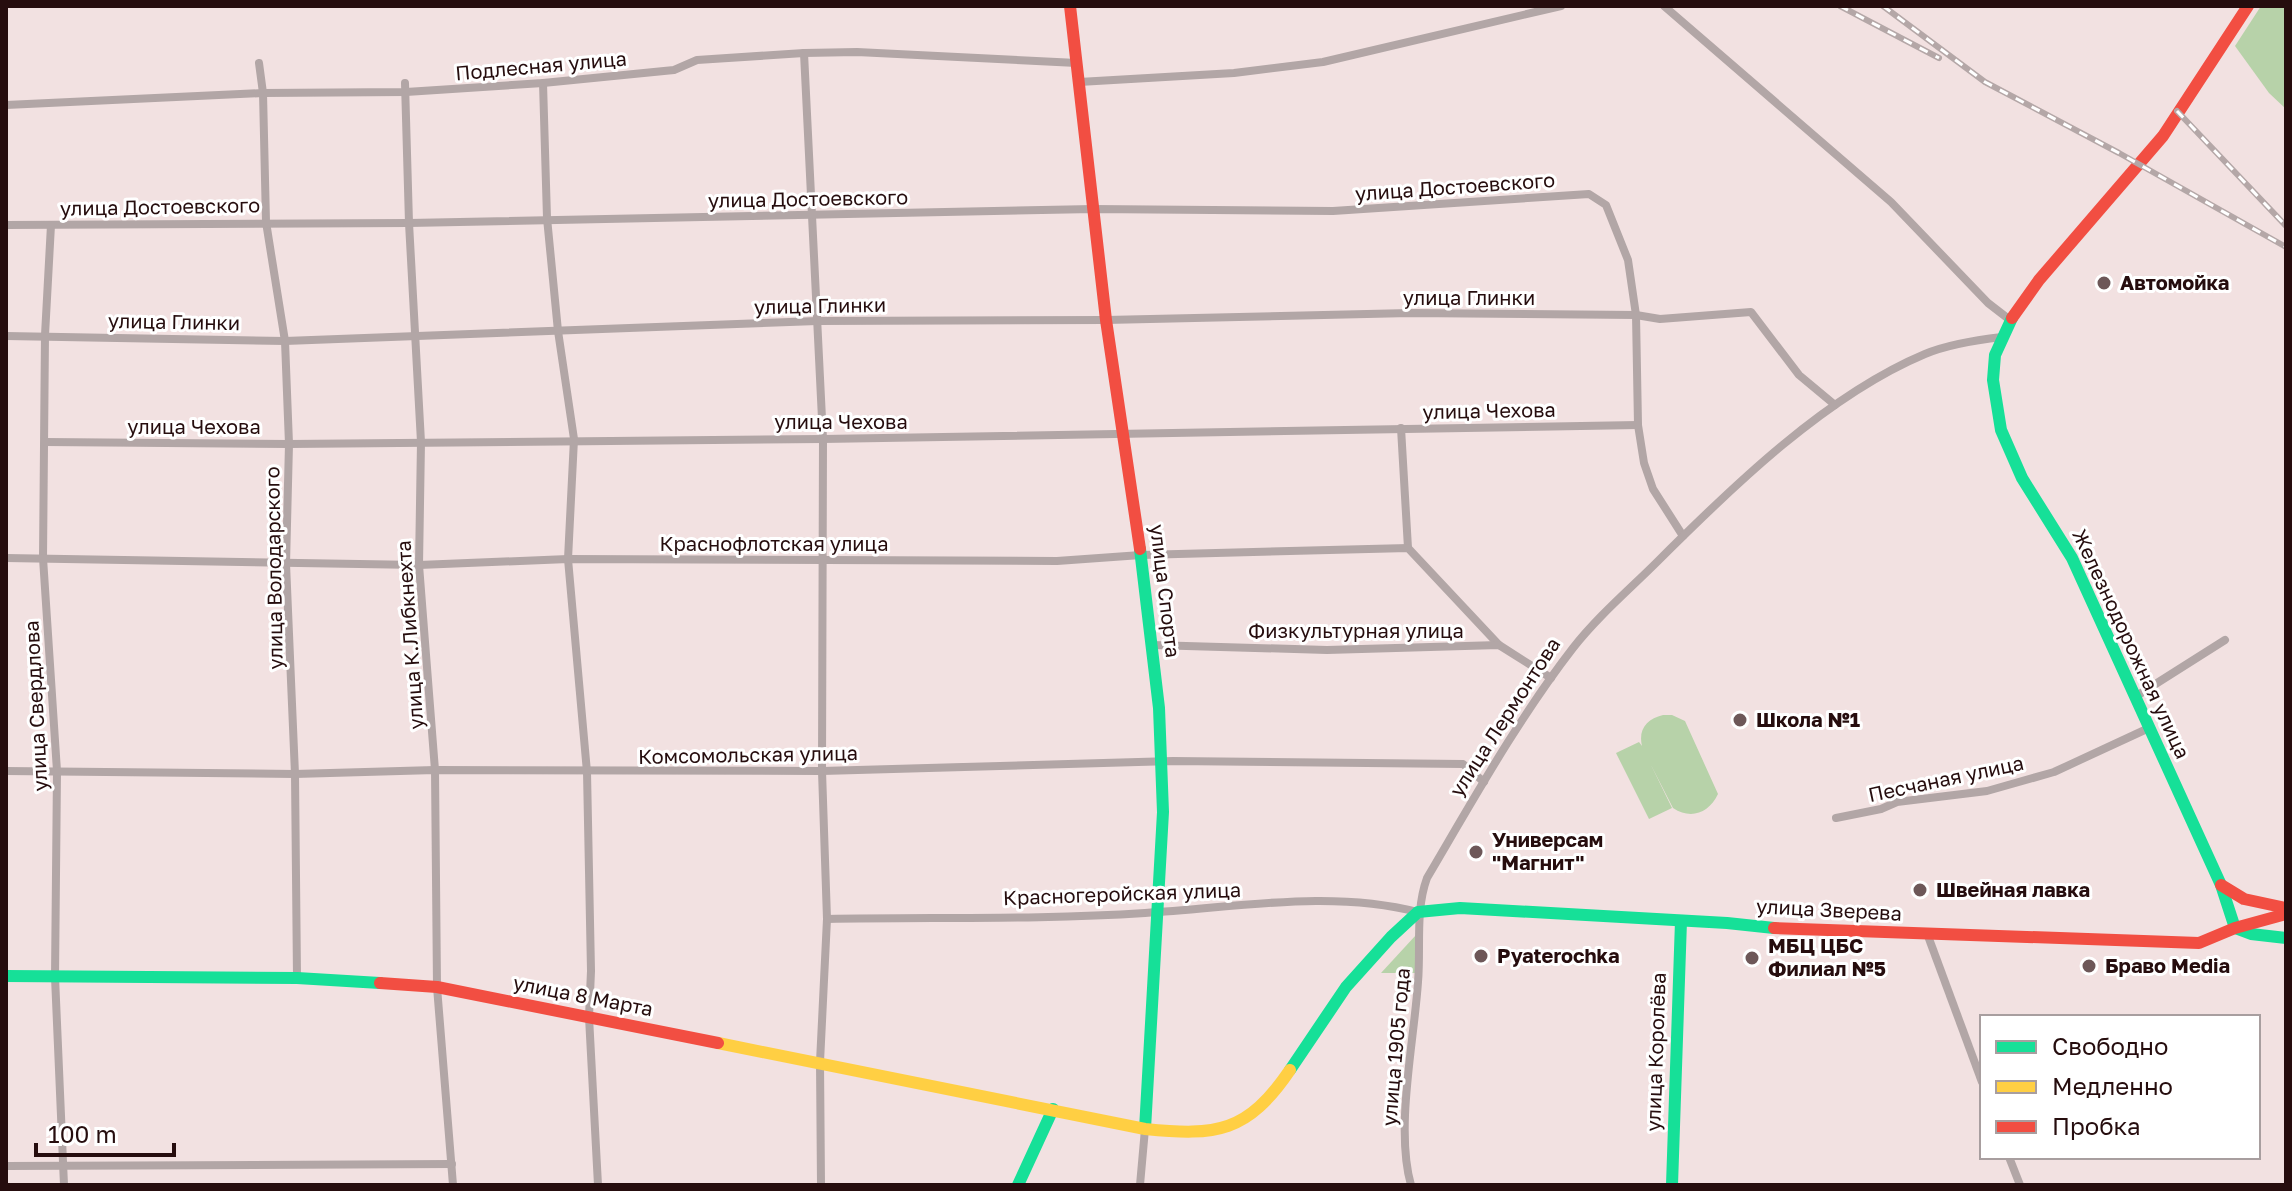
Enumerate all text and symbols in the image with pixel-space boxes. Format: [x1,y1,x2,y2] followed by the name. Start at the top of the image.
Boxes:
[454,46,628,84] street label: Подлесная улица
[1354,167,1556,205] street label: улица Достоевского
[708,184,908,212] street label: улица Достоевского
[60,192,260,220] street label: улица Достоевского
[2120,270,2229,294] place label: Автомойка
[2095,274,2113,292] marker: Автомойка
[1403,285,1535,309] street label: улица Глинки
[754,292,886,318] street label: улица Глинки
[108,308,240,334] street label: улица Глинки
[1422,397,1556,423] street label: улица Чехова
[774,409,908,433] street label: улица Чехова
[127,414,261,438] street label: улица Чехова
[259,466,287,670] street label: улица Володарского
[1146,523,1186,659] street label: улица Спорта
[2068,525,2196,762] street label: Железнодорожная улица
[660,531,888,555] street label: Краснофлотская улица
[390,540,428,730] street label: улица К.Либкнехта
[1248,618,1464,642] street label: Физкультурная улица
[19,620,51,792] street label: улица Свердлова
[1444,633,1564,800] street label: улица Лермонтова
[1756,707,1860,731] place label: Школа №1
[1731,711,1749,729] marker: Школа №1
[638,740,858,768] street label: Комсомольская улица
[1866,750,2026,806] street label: Песчаная улица
[1492,827,1603,874] place label: Универсам "Магнит"
[1467,843,1485,861] marker: Универсам "Магнит"
[1002,877,1241,909] street label: Красногеройская улица
[1936,877,2090,901] place label: Швейная лавка
[1911,881,1929,899] marker: Швейная лавка
[1756,893,1902,925] street label: улица Зверева
[1768,933,1886,980] place label: МБЦ ЦБС Филиал №5
[1497,943,1620,967] place label: Pyaterochka
[1472,947,1490,965] marker: Pyaterochka
[1743,949,1761,967] marker: МБЦ ЦБС Филиал №5
[2105,953,2230,977] place label: Браво Media
[2080,957,2098,975] marker: Браво Media
[1376,967,1414,1127] street label: улица 1905 года
[511,970,655,1020] street label: улица 8 Марта
[1640,972,1670,1132] street label: улица Королёва
[1980,1015,2260,1159] legend
[2052,1031,2168,1060] text: Свободно
[2052,1071,2173,1100] text: Медленно
[36,1107,174,1157] scale bar
[2052,1111,2141,1140] text: Пробка
[48,1119,117,1148] text: 100 m

